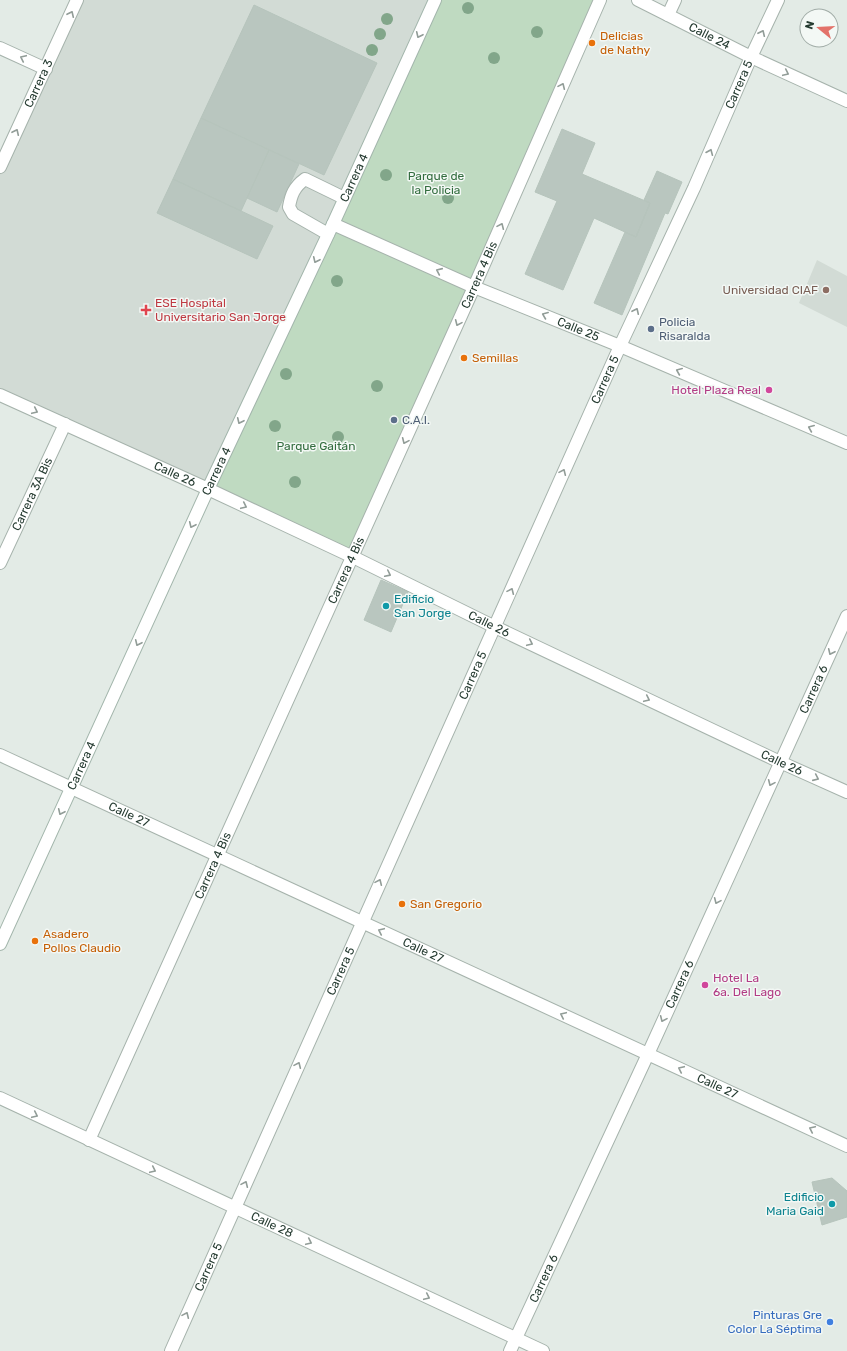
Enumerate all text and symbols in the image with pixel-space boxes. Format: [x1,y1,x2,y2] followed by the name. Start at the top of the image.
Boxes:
[799,8,839,48] north arrow
[66,11,74,18] one-way arrow
[803,19,817,31] text: N
[686,20,733,53] street label: Calle 24
[600,29,651,57] place label: Delicias de Nathy
[757,30,765,37] one-way arrow
[416,31,424,39] one-way arrow
[587,38,597,48] marker: Delicias de Nathy
[19,55,27,63] one-way arrow
[21,57,56,110] street label: Carrera 3
[722,58,756,111] street label: Carrera 5
[782,69,789,77] one-way arrow
[557,83,565,90] one-way arrow
[11,129,19,136] one-way arrow
[705,148,713,156] one-way arrow
[337,151,371,204] street label: Carrera 4
[408,169,465,197] park label: Parque de la Policia
[496,222,504,230] one-way arrow
[458,239,500,311] street label: Carrera 4 Bis
[313,255,321,263] one-way arrow
[435,268,443,276] one-way arrow
[723,283,818,297] place label: Universidad CIAF
[821,285,831,295] marker: Universidad CIAF
[155,296,286,324] place label: ESE Hospital Universitario San Jorge
[140,304,152,316] marker: ESE Hospital Universitario San Jorge
[631,307,639,315] one-way arrow
[541,312,548,320] one-way arrow
[555,314,602,344] street label: Calle 25
[659,315,710,343] place label: Policia Risaralda
[455,318,463,326] one-way arrow
[646,324,656,334] marker: Policia Risaralda
[472,351,518,365] place label: Semillas
[459,353,469,363] marker: Semillas
[588,353,622,406] street label: Carrera 5
[675,368,683,376] one-way arrow
[671,383,761,397] place label: Hotel Plaza Real
[764,385,774,395] marker: Hotel Plaza Real
[31,406,39,414] one-way arrow
[402,413,430,427] place label: C.A.I.
[389,415,399,425] marker: C.A.I.
[237,417,245,424] one-way arrow
[808,424,815,432] one-way arrow
[402,437,410,445] one-way arrow
[277,439,355,453] park label: Parque Gaitán
[199,444,234,498] street label: Carrera 4
[9,455,55,533] street label: Carrera 3A Bis
[152,459,198,490] street label: Calle 26
[559,469,567,476] one-way arrow
[239,501,247,509] one-way arrow
[189,520,197,528] one-way arrow
[325,535,367,606] street label: Carrera 4 Bis
[384,569,391,577] one-way arrow
[506,588,514,595] one-way arrow
[394,592,451,620] place label: Edificio San Jorge
[381,601,391,611] marker: Edificio San Jorge
[466,608,512,640] street label: Calle 26
[526,638,533,646] one-way arrow
[135,639,143,646] one-way arrow
[828,647,836,655] one-way arrow
[456,649,490,702] street label: Carrera 5
[797,663,831,716] street label: Carrera 6
[643,694,651,702] one-way arrow
[64,739,99,792] street label: Carrera 4
[759,747,805,778] street label: Calle 26
[811,773,819,781] one-way arrow
[768,778,776,786] one-way arrow
[106,799,152,830] street label: Calle 27
[58,808,66,815] one-way arrow
[192,830,234,901] street label: Carrera 4 Bis
[374,879,382,887] one-way arrow
[410,897,482,911] place label: San Gregorio
[714,897,722,904] one-way arrow
[397,899,407,909] marker: San Gregorio
[43,927,121,955] place label: Asadero Pollos Claudio
[378,928,386,936] one-way arrow
[400,935,446,966] street label: Calle 27
[30,936,40,946] marker: Asadero Pollos Claudio
[324,945,358,998] street label: Carrera 5
[663,958,697,1011] street label: Carrera 6
[713,971,781,999] place label: Hotel La 6a. Del Lago
[700,980,710,990] marker: Hotel La 6a. Del Lago
[560,1011,567,1019] one-way arrow
[660,1015,668,1023] one-way arrow
[293,1062,301,1069] one-way arrow
[678,1066,685,1074] one-way arrow
[695,1071,740,1102] street label: Calle 27
[31,1110,39,1118] one-way arrow
[808,1126,815,1134] one-way arrow
[149,1165,157,1173] one-way arrow
[240,1180,248,1188] one-way arrow
[766,1190,824,1218] place label: Edificio Maria Gaid
[827,1199,837,1209] marker: Edificio Maria Gaid
[249,1209,295,1241] street label: Calle 28
[305,1237,312,1245] one-way arrow
[192,1241,225,1293] street label: Carrera 5
[526,1252,561,1305] street label: Carrera 6
[423,1292,430,1300] one-way arrow
[728,1308,822,1336] place label: Pinturas Gre Color La Séptima
[182,1312,190,1319] one-way arrow
[825,1317,835,1327] marker: Pinturas Gre Color La Séptima

